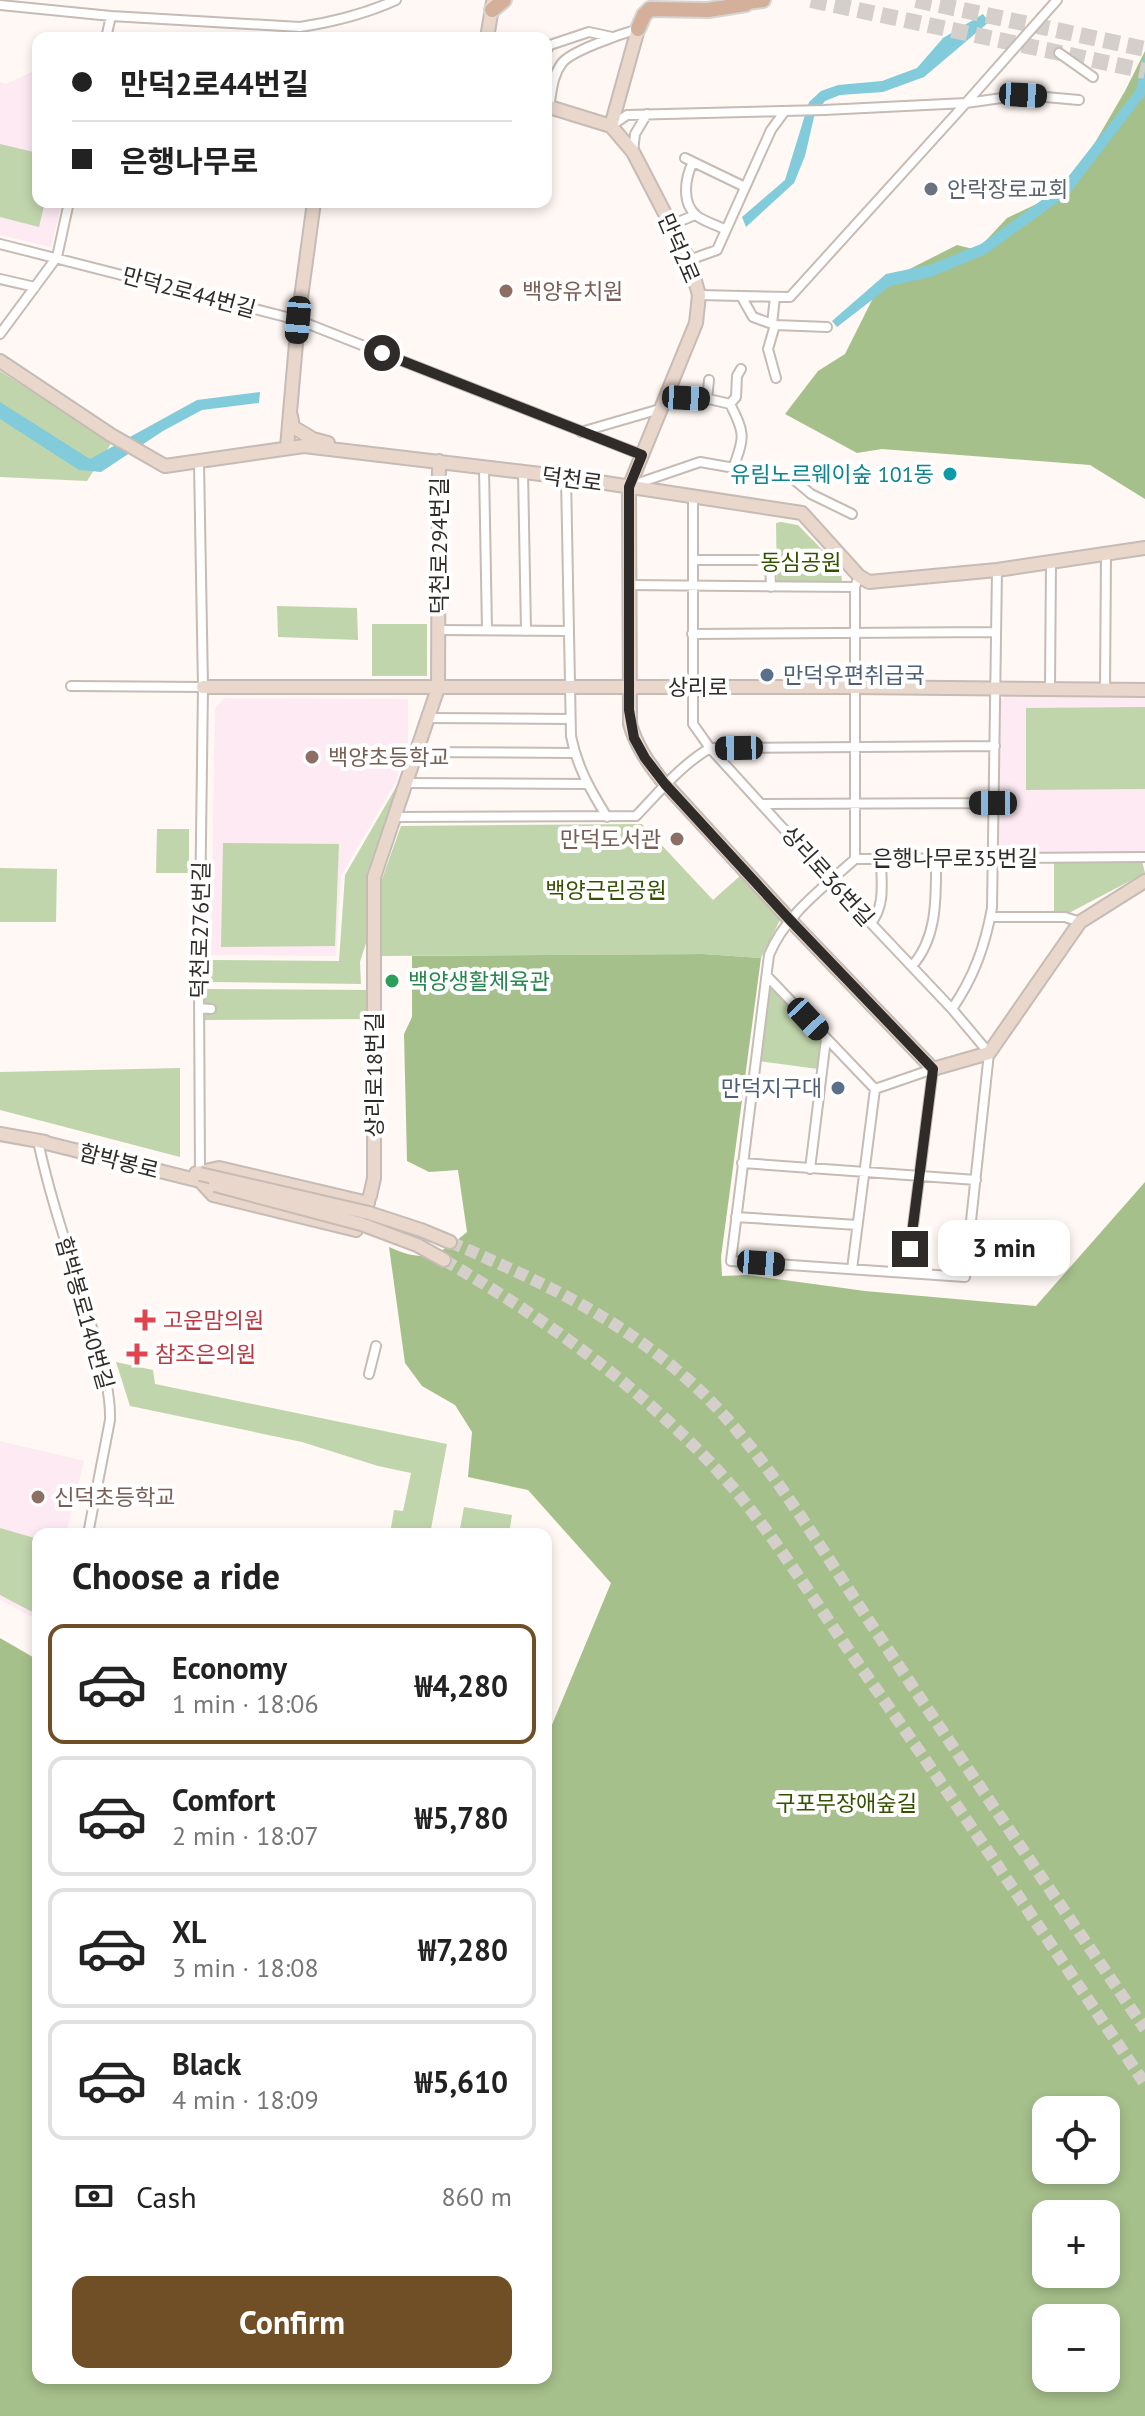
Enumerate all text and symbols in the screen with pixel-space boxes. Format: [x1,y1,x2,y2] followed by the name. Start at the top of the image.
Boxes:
[120,64,309,103] text: 만덕2로44번길
[998,82,1048,108] car
[120,141,258,180] text: 은행나무로
[947,175,1068,203] place label: 안락장로교회
[922,180,940,198] marker: 안락장로교회
[652,209,706,287] street label: 만덕2로
[119,261,259,323] street label: 만덕2로44번길
[522,277,623,305] place label: 백양유치원
[497,282,515,300] marker: 백양유치원
[284,295,312,345] car
[364,335,400,371] route start
[661,385,711,411] car
[730,460,934,488] place label: 유림노르웨이숲 101동
[540,461,604,497] street label: 덕천로
[941,465,959,483] marker: 유림노르웨이숲 101동
[425,477,453,615] street label: 덕천로294번길
[761,548,841,576] park label: 동심공원
[783,661,925,689] place label: 만덕우편취급국
[758,666,776,684] marker: 만덕우편취급국
[668,673,728,701] street label: 상리로
[715,736,763,760] car
[328,743,449,771] place label: 백양초등학교
[303,748,321,766] marker: 백양초등학교
[969,791,1017,815] car
[776,820,880,932] street label: 상리로36번길
[560,825,661,853] place label: 만덕도서관
[668,830,686,848] marker: 만덕도서관
[872,844,1038,872] street label: 은행나무로35번길
[185,861,215,999] street label: 덕천로276번길
[545,876,667,904] park label: 백양근린공원
[408,967,550,995] place label: 백양생활체육관
[383,972,401,990] marker: 백양생활체육관
[783,993,833,1045] car
[360,1012,388,1138] street label: 상리로18번길
[721,1074,822,1102] place label: 만덕지구대
[829,1079,847,1097] marker: 만덕지구대
[76,1138,162,1184] street label: 함박봉로
[938,1221,1070,1277] callout: 3 min
[892,1231,928,1267] route end
[972,1231,1036,1264] text: 3 min
[50,1233,120,1393] street label: 함박봉로140번길
[736,1249,786,1277] car
[163,1306,264,1334] place label: 고운맘의원
[134,1309,156,1331] marker: 고운맘의원
[155,1340,256,1368] place label: 참조은의원
[126,1343,148,1365] marker: 참조은의원
[54,1483,175,1511] place label: 신덕초등학교
[29,1488,47,1506] marker: 신덕초등학교
[72,1552,280,1599] text: Choose a ride
[76,1648,148,1720] icon: car
[172,1648,287,1687] text: Economy
[415,1666,508,1705] text: ₩4,280
[172,1687,319,1720] text: 1 min · 18:06
[76,1780,148,1852] icon: car
[172,1780,275,1819] text: Comfort
[775,1789,917,1817] park label: 구포무장애숲길
[415,1798,508,1837] text: ₩5,780
[172,1819,319,1852] text: 2 min · 18:07
[76,1912,148,1984] icon: car
[172,1912,206,1951] text: XL
[418,1930,508,1969] text: ₩7,280
[172,1951,319,1984] text: 3 min · 18:08
[76,2044,148,2116] icon: car
[172,2044,241,2083] text: Black
[415,2062,508,2101] text: ₩5,610
[172,2083,319,2116] text: 4 min · 18:09
[1032,2096,1120,2392] map controls
[1032,2096,1120,2184] button: locate
[72,2174,116,2218] icon: cash
[136,2177,197,2216] text: Cash
[441,2180,512,2213] text: 860 m
[1032,2200,1120,2288] button: +
[72,2276,512,2368] button: Confirm
[1032,2304,1120,2392] button: −

